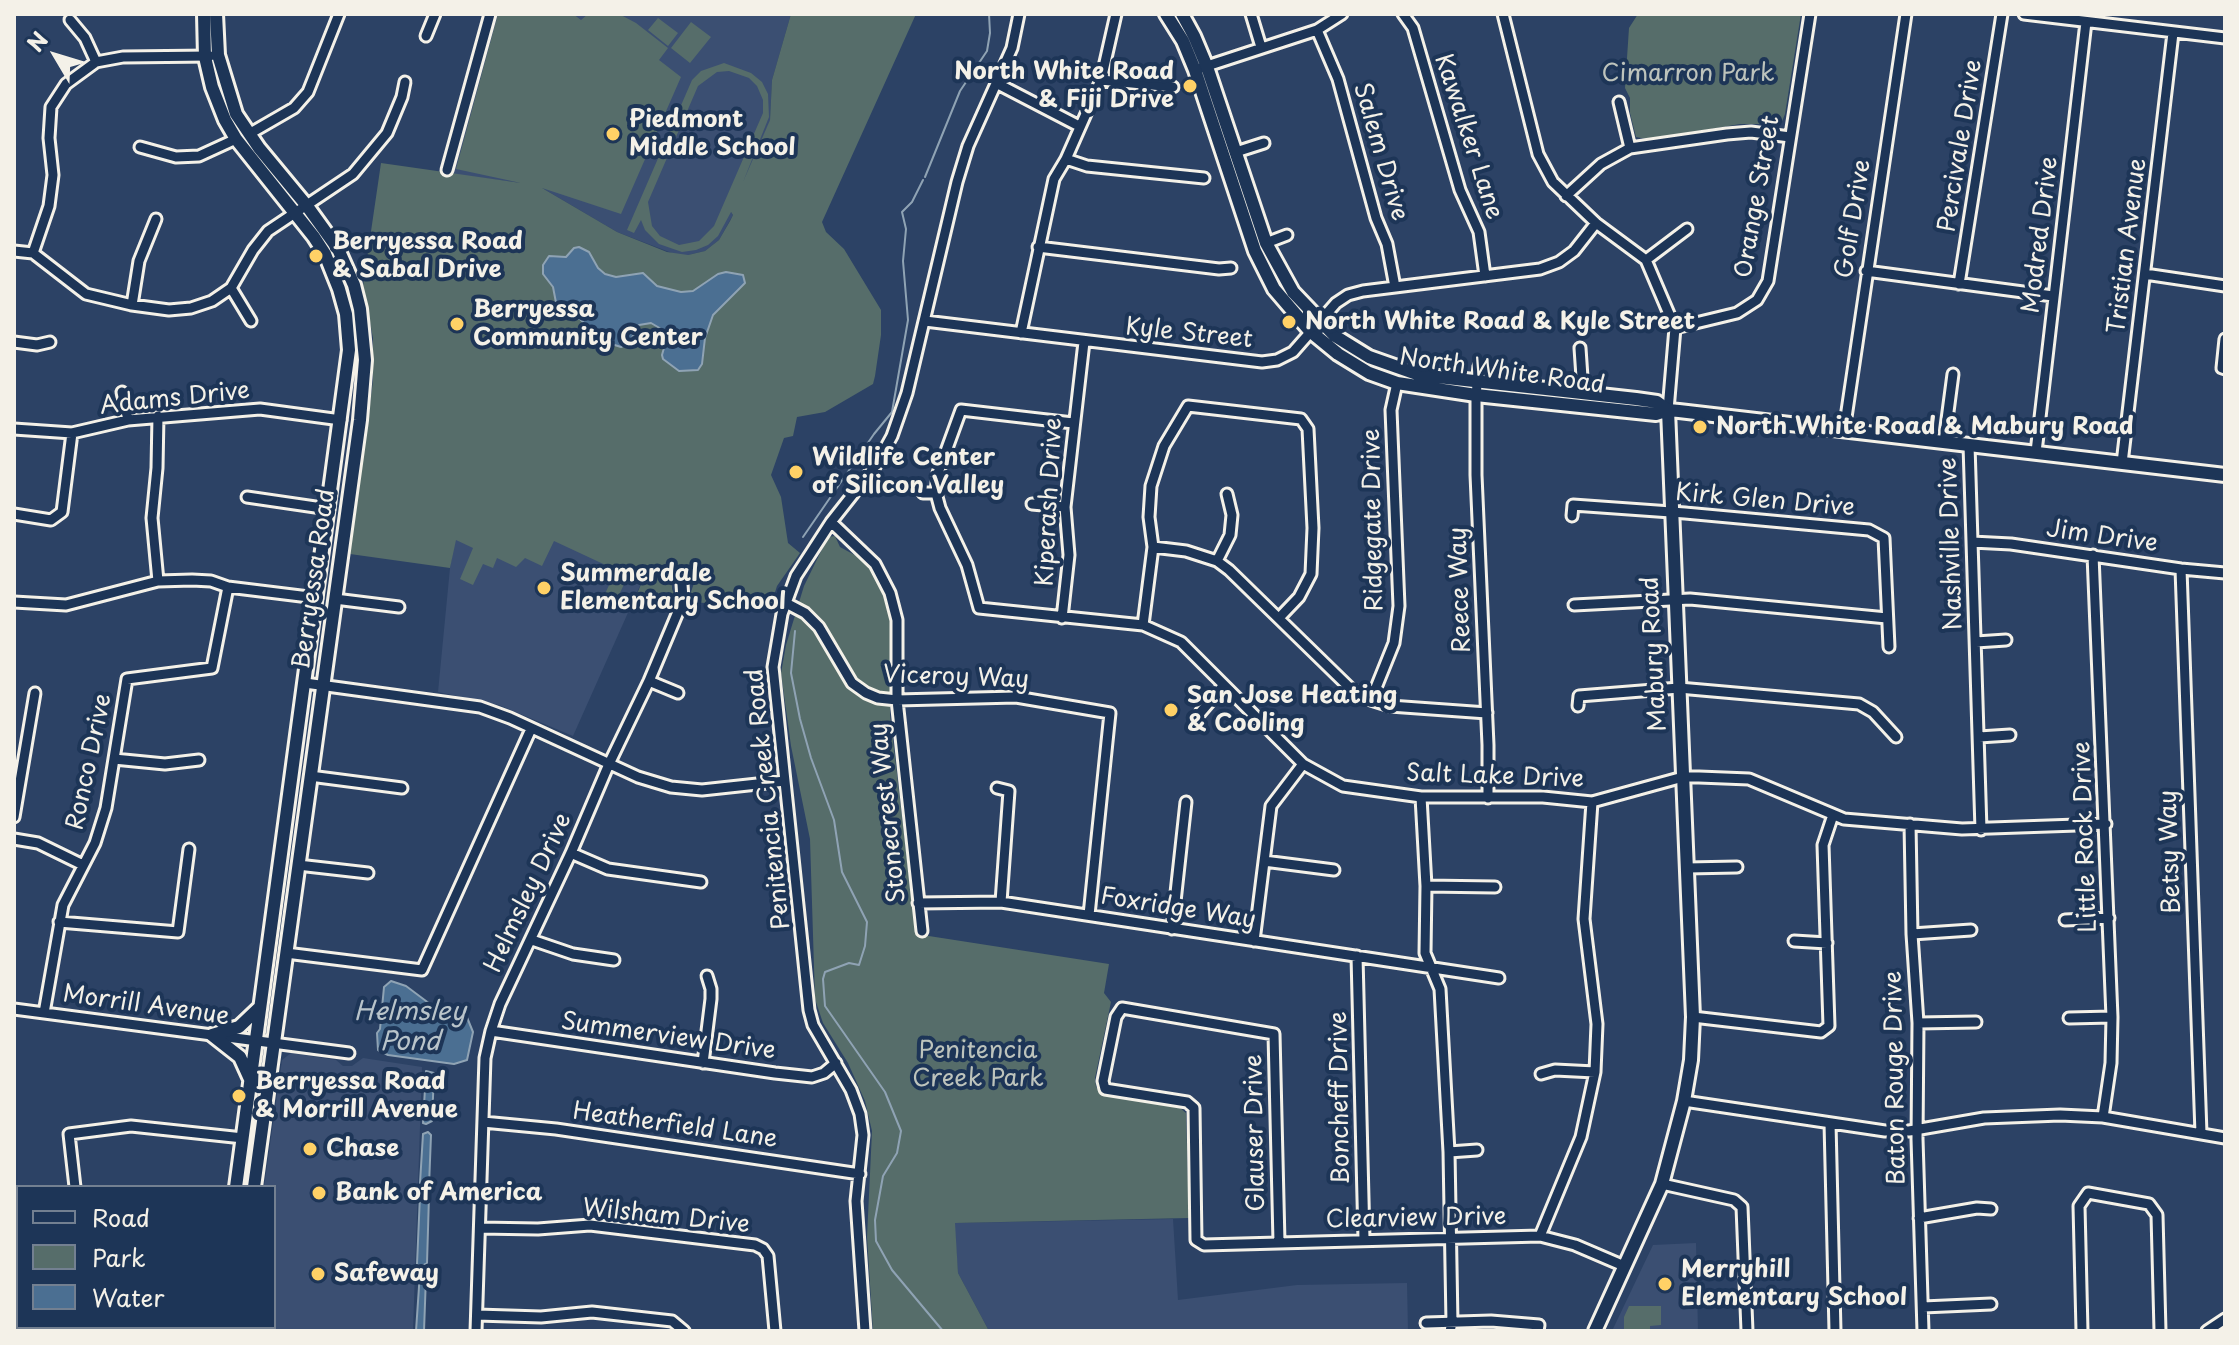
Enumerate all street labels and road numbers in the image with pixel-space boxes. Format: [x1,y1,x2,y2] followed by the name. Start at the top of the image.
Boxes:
[1428,51,1508,223] street label: Kawalker Lane
[1933,58,1989,234] street label: Percivale Drive
[1347,80,1413,224] street label: Salem Drive
[1730,114,1786,280] street label: Orange Street
[2017,155,2065,315] street label: Modred Drive
[2103,157,2153,335] street label: Tristian Avenue
[1830,158,1878,280] street label: Golf Drive
[1124,313,1254,355] street label: Kyle Street
[1397,343,1607,401] street label: North White Road
[99,377,251,421] street label: Adams Drive
[1031,417,1069,587] street label: Kiperash Drive
[1358,428,1390,612] street label: Ridgegate Drive
[1935,457,1969,631] street label: Nashville Drive
[1674,479,1856,523] street label: Kirk Glen Drive
[288,487,342,671] street label: Berryessa Road
[2044,515,2160,559] street label: Jim Drive
[1444,527,1478,653] street label: Reece Way
[1637,576,1673,732] street label: Mabury Road
[883,661,1029,695] street label: Viceroy Way
[741,667,797,931] street label: Penitencia Creek Road
[61,691,119,833] street label: Ronco Drive
[865,721,913,905] street label: Stonecrest Way
[2068,741,2104,933] street label: Little Rock Drive
[1406,760,1584,794] street label: Salt Lake Drive
[2154,790,2188,914] street label: Betsy Way
[480,809,578,977] street label: Helmsley Drive
[1098,882,1258,936] street label: Foxridge Way
[1880,971,1912,1185] street label: Baton Rouge Drive
[61,980,231,1032] street label: Morrill Avenue
[559,1008,777,1066] street label: Summerview Drive
[1325,1011,1357,1185] street label: Boncheff Drive
[1240,1054,1272,1212] street label: Glauser Drive
[571,1097,779,1155] street label: Heatherfield Lane
[581,1194,751,1240] street label: Wilsham Drive
[1325,1203,1507,1235] street label: Clearview Drive

